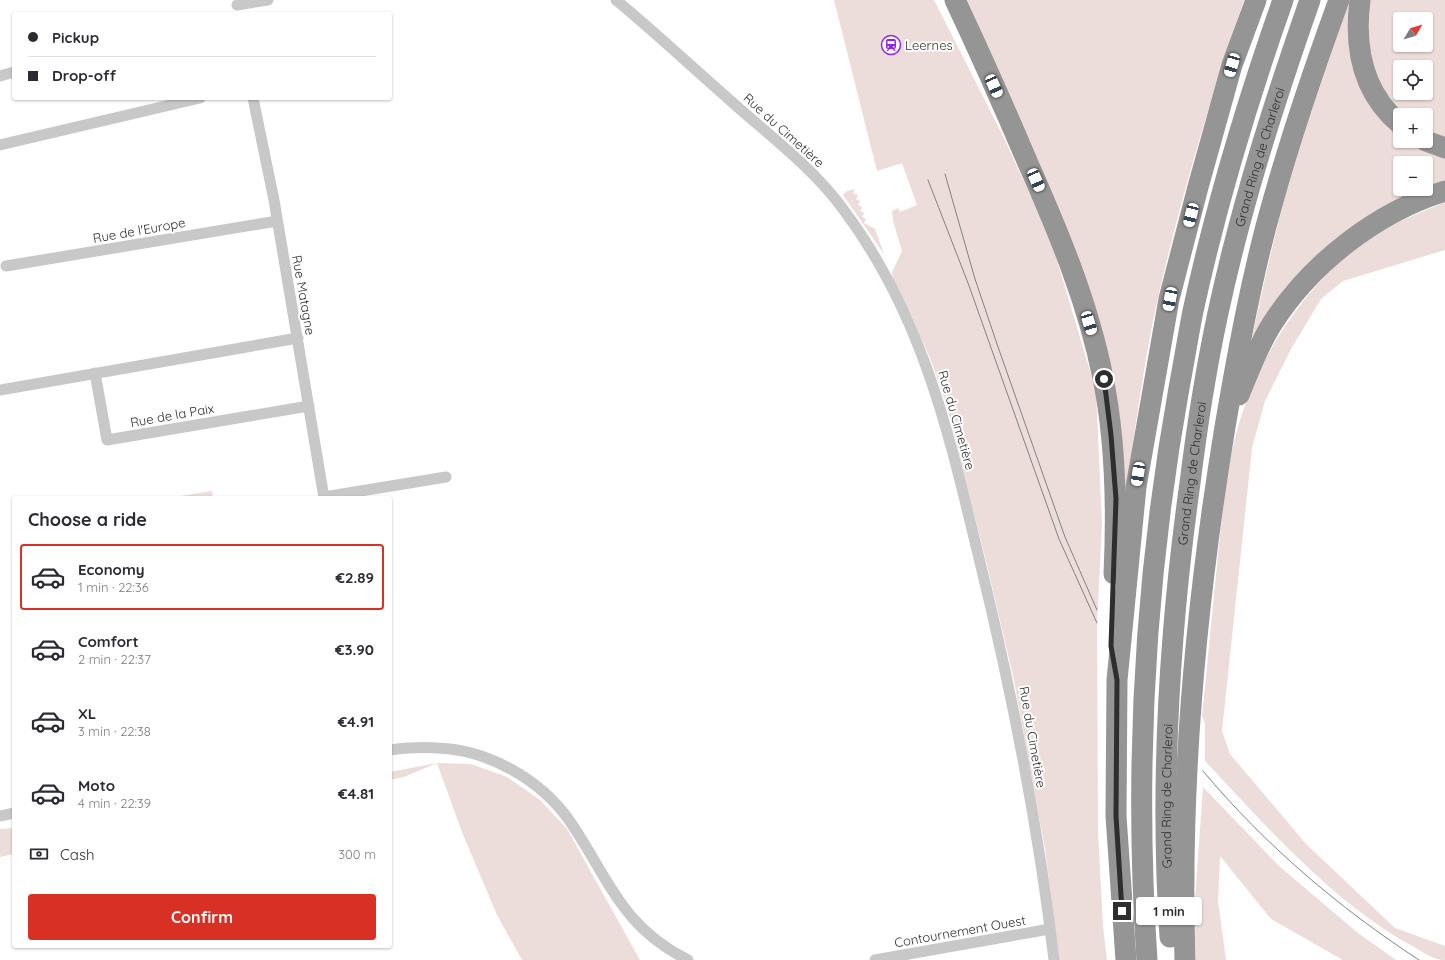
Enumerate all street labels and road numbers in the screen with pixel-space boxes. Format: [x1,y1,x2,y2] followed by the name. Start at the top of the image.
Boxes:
[1231,85,1288,228] street label: Grand Ring de Charleroi
[740,90,828,170] street label: Rue du Cimetière
[92,214,186,246] street label: Rue de l'Europe
[289,254,319,336] street label: Rue Matagne
[935,368,979,472] street label: Rue du Cimetière
[129,400,215,430] street label: Rue de la Paix
[1174,400,1209,546] street label: Grand Ring de Charleroi
[1016,685,1050,789] street label: Rue du Cimetière
[1158,723,1176,869] street label: Grand Ring de Charleroi
[893,912,1027,950] street label: Contournement Ouest

